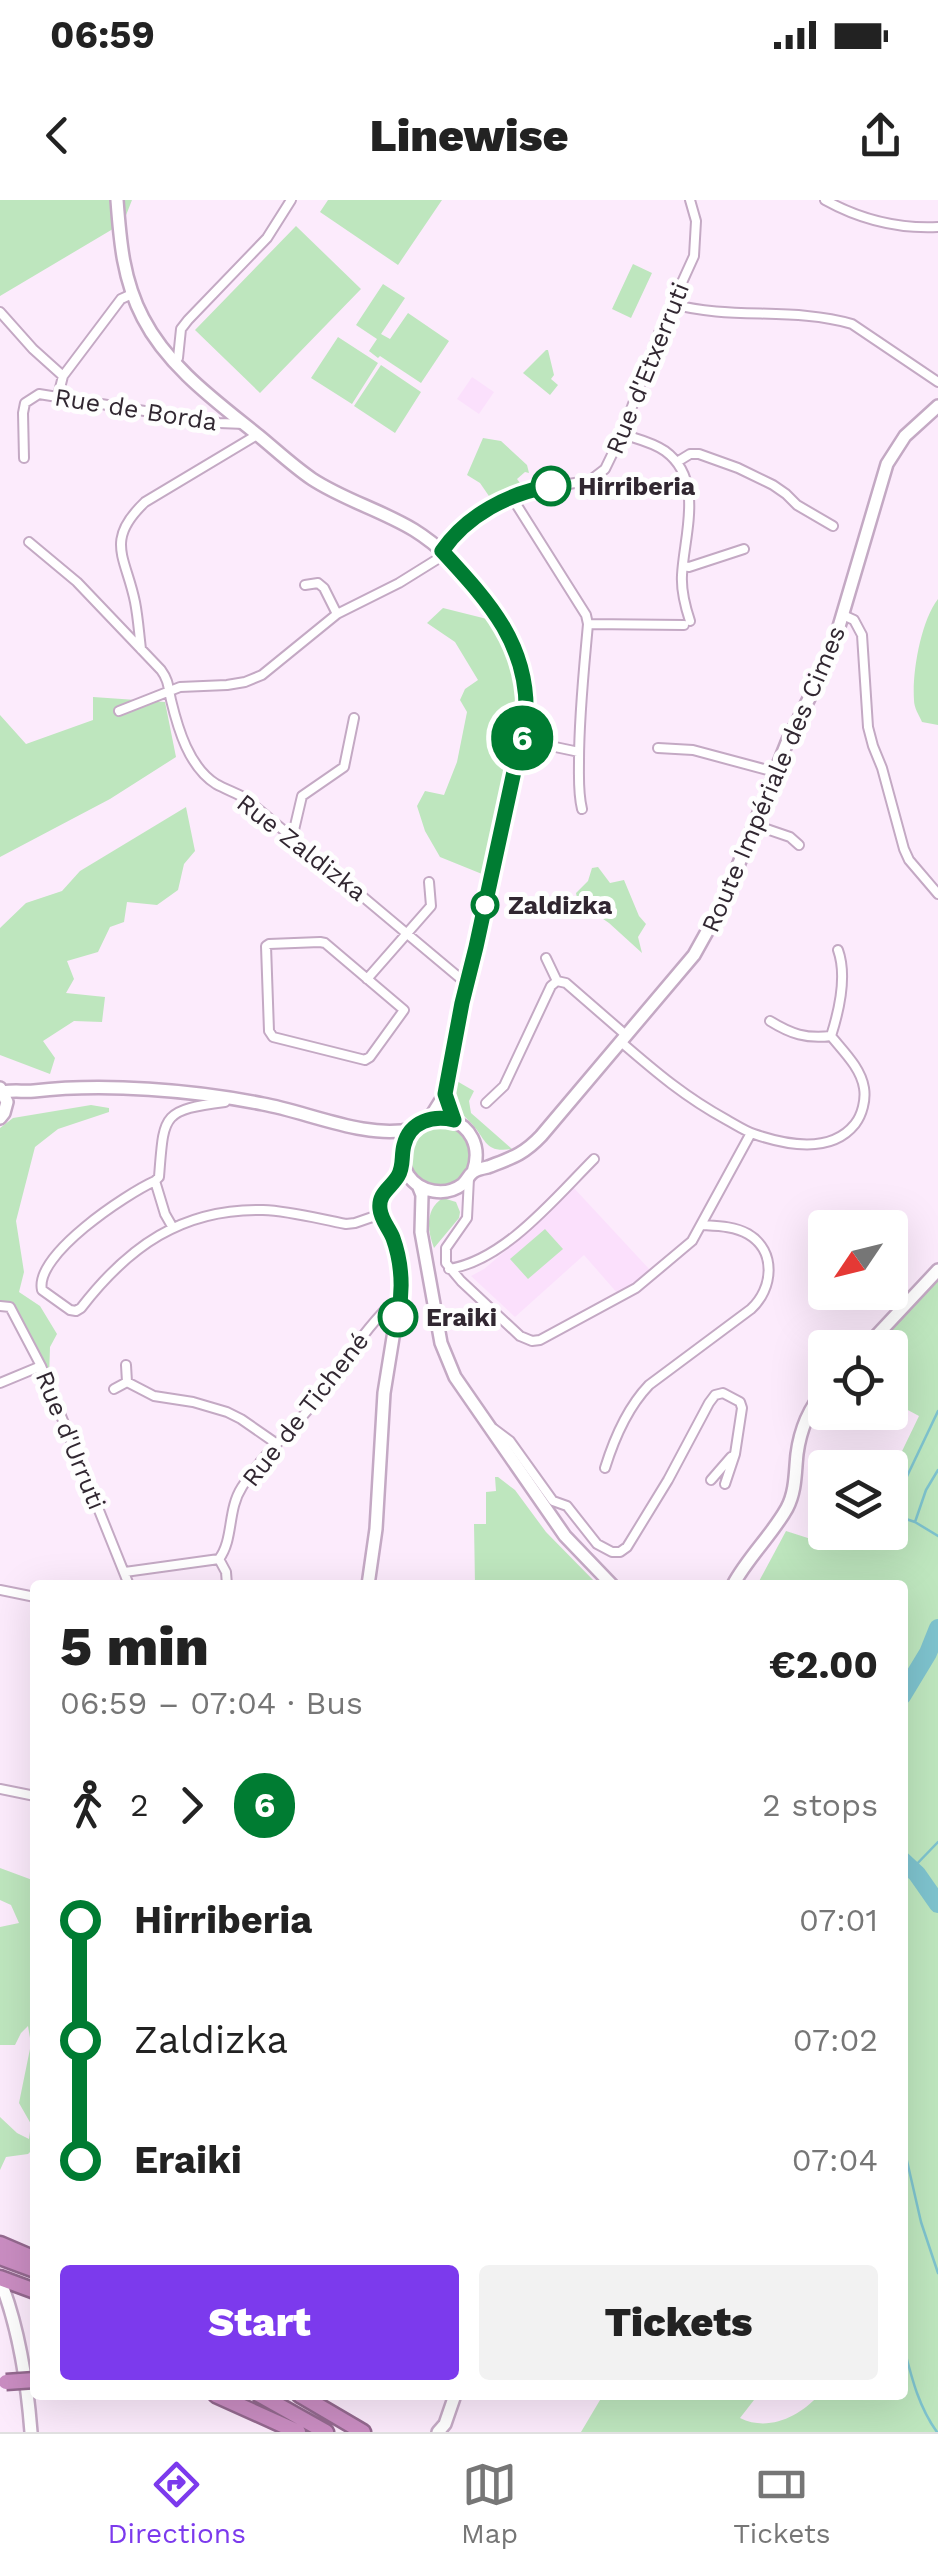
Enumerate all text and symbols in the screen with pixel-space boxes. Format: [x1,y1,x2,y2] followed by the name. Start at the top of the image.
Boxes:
[50,13,155,57] text: 06:59
[30,108,85,163] icon: back
[853,108,908,163] icon: share
[369,109,569,162] text: Linewise
[600,278,695,458] street label: Rue d'Etxerruti
[53,382,219,437] street label: Rue de Borda
[532,467,570,505] marker: Hirriberia
[578,472,696,501] place label: Hirriberia
[696,622,851,937] street label: Route Impériale des Cimes
[490,706,554,770] line badge: 6
[511,717,533,759] text: 6
[231,788,372,907] street label: Rue Zaldizka
[508,891,613,920] place label: Zaldizka
[472,892,498,918] marker: Zaldizka
[808,1210,908,1310] north arrow
[808,1210,908,1550] map controls
[379,1298,417,1336] marker: Eraiki
[426,1303,497,1332] place label: Eraiki
[236,1326,375,1492] street label: Rue de Tichené
[808,1330,908,1430] button: locate
[30,1367,111,1514] street label: Rue d'Urruti
[808,1450,908,1550] button: layers
[60,1614,209,1678] text: 5 min
[769,1643,878,1687] text: €2.00
[60,1684,363,1722] text: 06:59 – 07:04 · Bus
[60,1778,115,1833] icon: walk
[164,1778,219,1833] icon: forward
[254,1784,275,1826] text: 6
[130,1786,149,1824] text: 2
[762,1786,878,1824] text: 2 stops
[134,1898,312,1942] text: Hirriberia
[799,1901,878,1939] text: 07:01
[134,2018,288,2062] text: Zaldizka
[793,2021,878,2059] text: 07:02
[134,2138,242,2182] text: Eraiki
[792,2141,878,2179] text: 07:04
[60,2265,459,2380] button: Start
[479,2265,878,2380] button: Tickets
[108,2457,246,2550] tab: Directions
[461,2457,518,2550] tab: Map
[733,2457,830,2550] tab: Tickets

